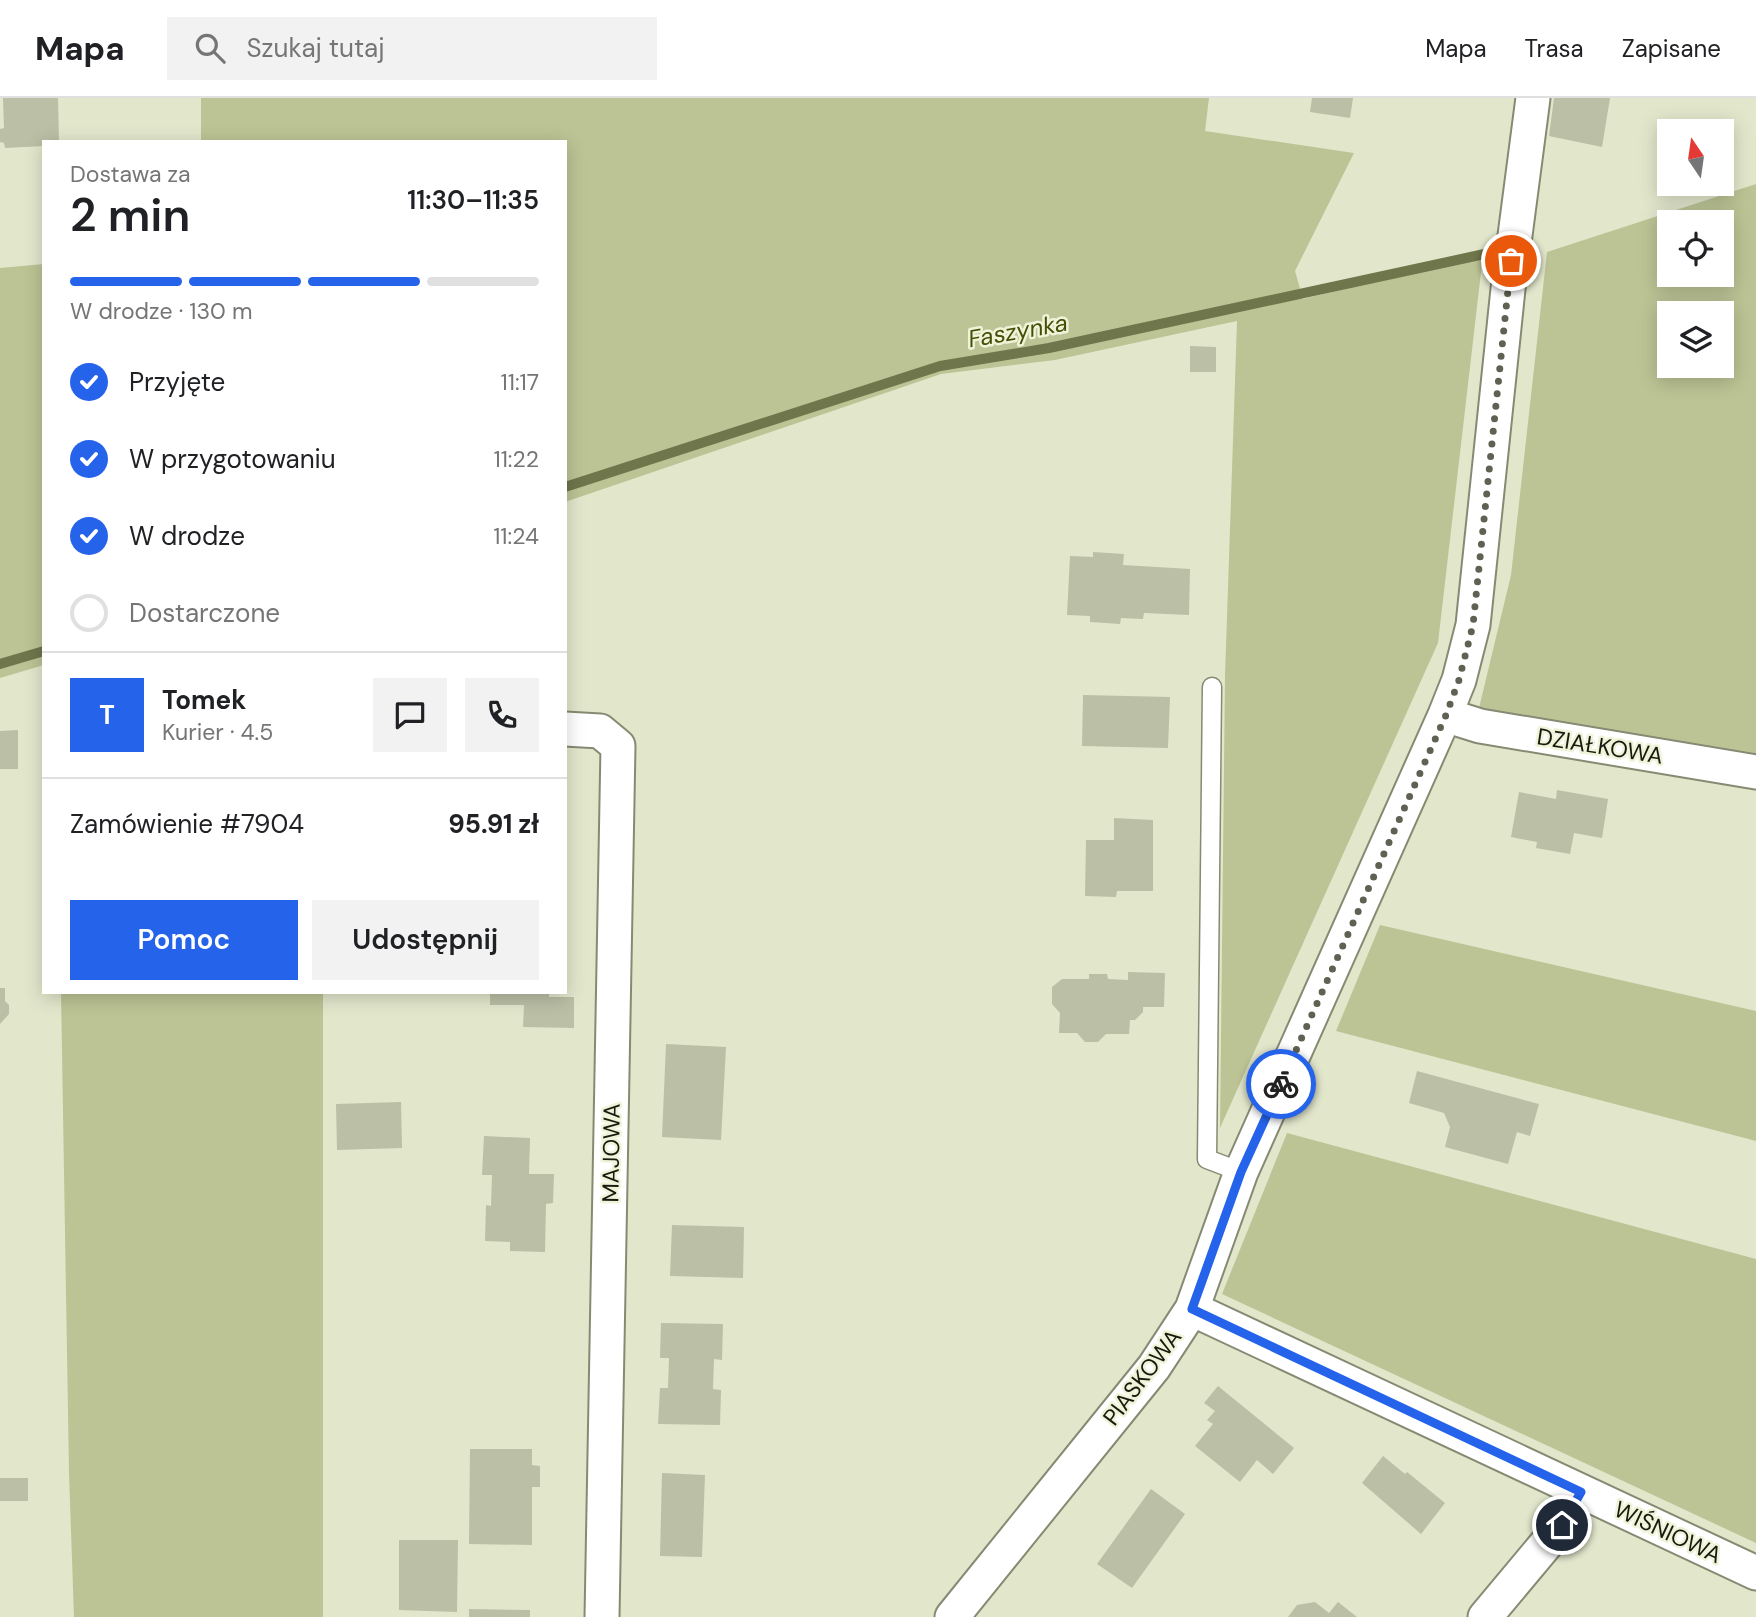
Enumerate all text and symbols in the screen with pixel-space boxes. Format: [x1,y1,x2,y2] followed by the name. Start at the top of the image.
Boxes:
[167,17,657,80] search box
[35,27,125,70] text: Mapa
[191,29,229,67] icon: search
[247,31,385,65] text: Szukaj tutaj
[1425,33,1487,64] text: Mapa
[1525,33,1584,64] text: Trasa
[1622,33,1721,64] text: Zapisane
[1657,119,1734,196] north arrow
[1657,119,1734,378] map controls
[70,159,191,189] text: Dostawa za
[407,183,539,217] text: 11:30–11:35
[70,185,190,245] text: 2 min
[1657,210,1734,287] button: locate
[1481,231,1541,291] pin
[1492,242,1530,280] icon: bag
[70,296,252,326] text: W drodze · 130 m
[1657,301,1734,378] button: layers
[966,307,1070,355] water label: Faszynka
[70,363,108,401] icon: check
[129,365,225,399] text: Przyjęte
[501,367,539,397] text: 11:17
[70,440,108,478] icon: check
[129,442,336,476] text: W przygotowaniu
[494,444,539,474] text: 11:22
[70,517,108,555] icon: check
[129,519,245,553] text: W drodze
[493,521,539,551] text: 11:24
[129,596,280,630] text: Dostarczone
[373,678,447,752] button: chat
[465,678,539,752] button: phone
[162,683,246,717] text: Tomek
[99,698,115,732] text: T
[162,717,273,747] text: Kurier · 4.5
[1535,721,1665,771] street label: DZIAŁKOWA
[70,807,304,841] text: Zamówienie #7904
[448,807,539,841] text: 95.91 zł
[70,900,298,980] button: Pomoc
[312,900,539,980] button: Udostępnij
[1246,1049,1316,1119] courier
[1262,1065,1300,1103] icon: bike
[595,1103,627,1203] street label: MAJOWA
[1096,1323,1188,1431] street label: PIASKOWA
[1609,1494,1727,1570] street label: WIŚNIOWA
[1532,1495,1592,1555] pin
[1543,1506,1581,1544] icon: home

